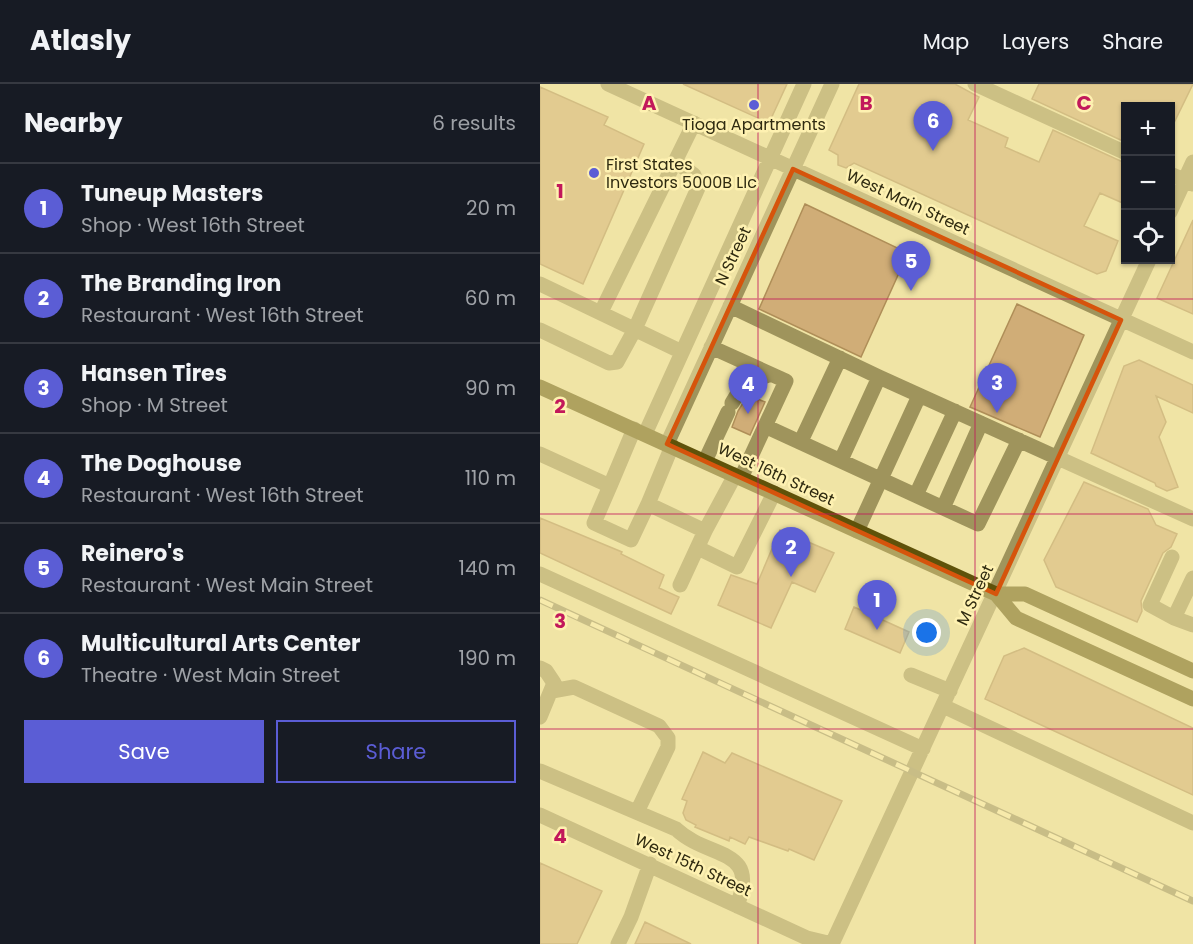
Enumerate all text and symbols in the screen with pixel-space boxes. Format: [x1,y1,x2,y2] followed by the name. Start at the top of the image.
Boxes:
[30,21,131,60] text: Atlasly
[923,27,969,56] text: Map
[1002,27,1069,56] text: Layers
[1102,27,1163,56] text: Share
[642,89,657,117] text: A
[859,89,873,117] text: B
[1076,89,1092,117] text: C
[747,98,761,112] marker: Tioga Apartments
[914,101,952,151] pin: 6
[1121,102,1175,264] map controls
[1121,102,1175,156] button: +
[24,105,122,141] text: Nearby
[432,109,516,137] text: 6 results
[682,113,826,136] place label: Tioga Apartments
[606,153,757,194] place label: First States Investors 5000B Llc
[1121,156,1175,210] button: −
[842,163,974,241] street label: West Main Street
[587,166,601,180] marker: First States Investors 5000B Llc
[556,177,564,205] text: 1
[81,178,263,209] text: Tuneup Masters
[40,194,47,222] text: 1
[466,194,516,222] text: 20 m
[1121,210,1175,264] button: locate
[81,211,305,239] text: Shop · West 16th Street
[709,223,757,289] street label: N Street
[892,242,931,291] pin: 5
[81,268,281,299] text: The Branding Iron
[38,284,49,312] text: 2
[465,284,516,312] text: 60 m
[81,301,364,329] text: Restaurant · West 16th Street
[81,358,227,389] text: Hansen Tires
[728,364,768,414] pin: 4
[978,364,1016,413] pin: 3
[37,374,50,402] text: 3
[465,374,516,402] text: 90 m
[81,391,228,419] text: Shop · M Street
[554,392,566,420] text: 2
[714,437,838,511] street label: West 16th Street
[81,448,242,479] text: The Doghouse
[37,464,50,492] text: 4
[465,464,516,492] text: 110 m
[81,481,364,509] text: Restaurant · West 16th Street
[772,528,810,577] pin: 2
[81,538,184,569] text: Reinero's
[37,554,50,582] text: 5
[459,554,516,582] text: 140 m
[951,561,999,629] street label: M Street
[81,571,373,599] text: Restaurant · West Main Street
[858,580,896,630] pin: 1
[554,607,566,635] text: 3
[912,618,941,647] your location
[81,628,360,659] text: Multicultural Arts Center
[37,644,50,672] text: 6
[459,644,516,672] text: 190 m
[81,661,340,689] text: Theatre · West Main Street
[24,720,264,783] button: Save
[276,720,516,783] button: Share
[553,822,567,850] text: 4
[631,828,755,902] street label: West 15th Street

